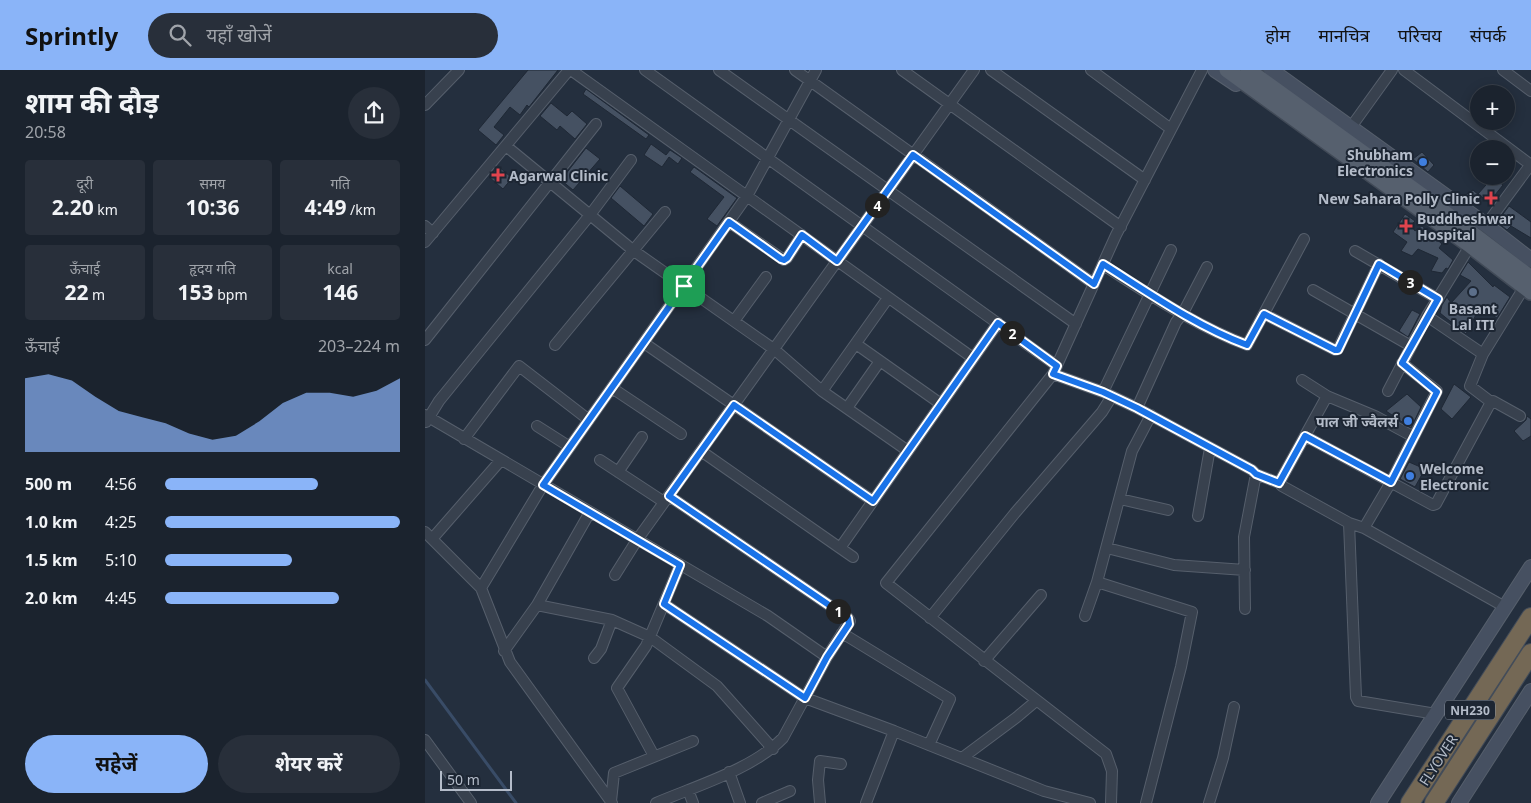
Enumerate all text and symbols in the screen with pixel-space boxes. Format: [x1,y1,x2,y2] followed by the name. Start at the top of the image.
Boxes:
[148,13,498,58] search box
[25,19,118,52] text: Sprintly
[166,21,194,49] icon: search
[206,22,272,48] text: यहाँ खोजें
[1265,23,1290,47] text: होम
[1318,23,1370,47] text: मानचित्र
[1398,23,1442,47] text: परिचय
[1470,23,1506,47] text: संपर्क
[25,83,159,121] text: शाम की दौड़
[1470,85,1515,185] map controls
[1470,85,1515,130] button: +
[348,87,400,139] button: share
[25,121,66,143] text: 20:58
[1470,140,1515,185] button: −
[1337,145,1413,180] place label: Shubham Electronics
[1417,156,1429,168] marker: Shubham Electronics
[509,166,608,185] place label: Agarwal Clinic
[491,168,505,182] marker: Agarwal Clinic
[76,174,93,193] text: दूरी
[200,174,225,193] text: समय
[330,174,350,193] text: गति
[1318,189,1480,208] place label: New Sahara Polly Clinic
[1484,191,1498,205] marker: New Sahara Polly Clinic
[865,192,889,218] pin: 4
[52,193,94,221] text: 2.20
[186,193,239,221] text: 10:36
[304,193,346,221] text: 4:49
[873,196,882,215] text: 4
[94,200,118,219] text: km
[346,200,376,219] text: /km
[1417,209,1514,244] place label: Buddheshwar Hospital
[1399,219,1413,233] marker: Buddheshwar Hospital
[70,259,100,278] text: ऊँचाई
[189,259,236,278] text: हृदय गति
[327,259,353,278] text: kcal
[663,265,705,307] pin
[1397,270,1423,294] pin: 3
[670,272,698,300] icon: arrive
[1406,273,1415,292] text: 3
[64,278,88,306] text: 22
[177,278,214,306] text: 153
[322,278,358,306] text: 146
[88,285,105,304] text: m
[214,285,247,304] text: bpm
[1467,286,1479,298] marker: Basant Lal ITI
[1449,299,1497,334] place label: Basant Lal ITI
[999,320,1025,346] pin: 2
[1008,324,1017,343] text: 2
[25,335,60,357] text: ऊँचाई
[318,335,400,357] text: 203–224 m
[1316,412,1399,431] place label: पाल जी ज्वैलर्स
[1402,415,1414,427] marker: पाल जी ज्वैलर्स
[1420,459,1489,494] place label: Welcome Electronic
[1404,470,1416,482] marker: Welcome Electronic
[25,473,72,495] text: 500 m
[105,473,137,495] text: 4:56
[25,511,77,533] text: 1.0 km
[105,511,137,533] text: 4:25
[25,549,77,571] text: 1.5 km
[105,549,137,571] text: 5:10
[25,587,77,609] text: 2.0 km
[105,587,137,609] text: 4:45
[825,598,851,624] pin: 1
[834,602,843,621] text: 1
[1445,700,1495,720] road number: NH230
[1414,730,1462,789] street label: FLYOVER
[25,735,208,793] button: सहेजें
[218,735,400,793] button: शेयर करें
[440,768,513,791] scale bar
[447,770,480,789] text: 50 m

